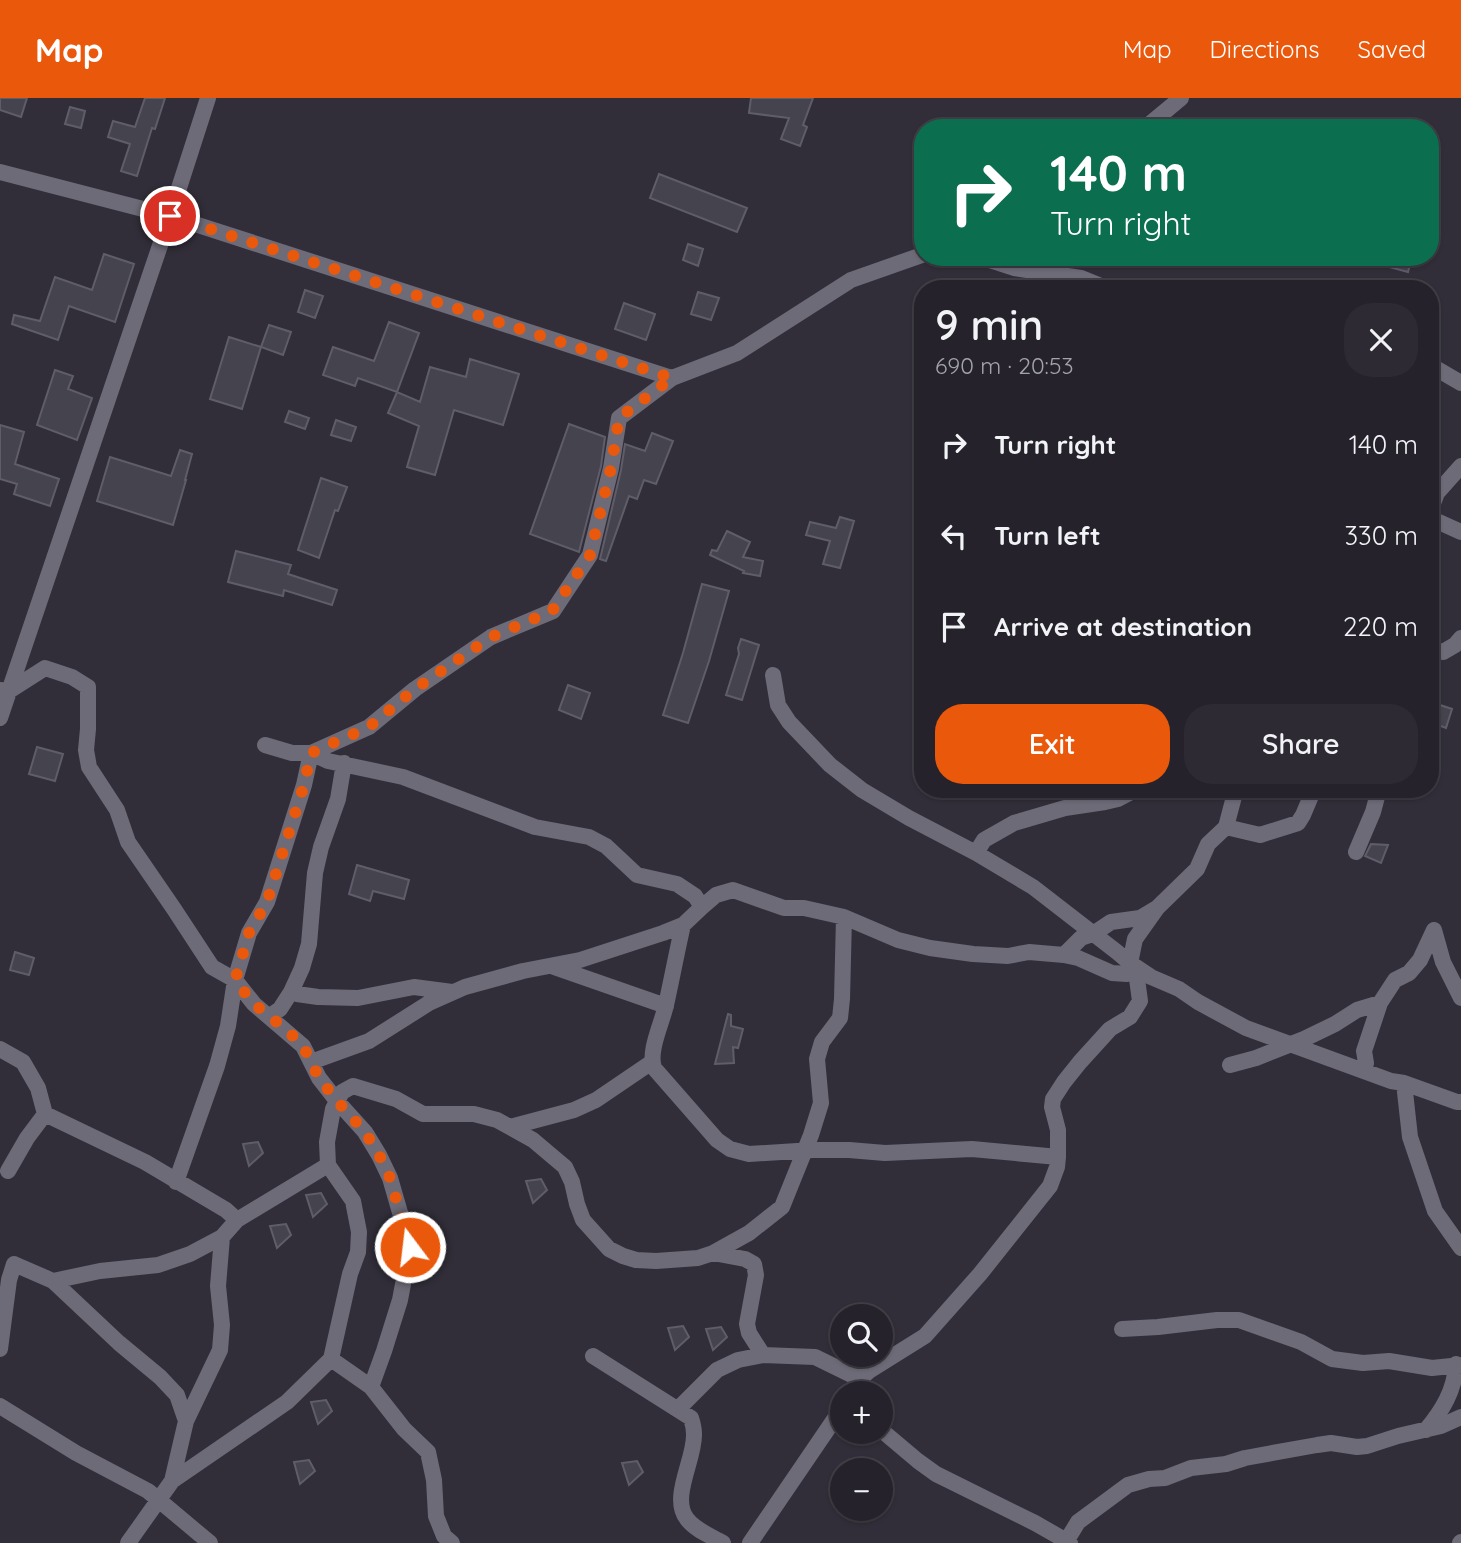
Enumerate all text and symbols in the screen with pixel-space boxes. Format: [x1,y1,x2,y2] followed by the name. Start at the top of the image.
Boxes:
[35,29,103,70] text: Map
[1123,34,1172,64] text: Map
[1210,34,1320,64] text: Directions
[1358,34,1426,64] text: Saved
[1050,142,1187,203] text: 140 m
[935,147,1026,238] icon: right
[140,186,200,246] pin
[151,197,189,235] icon: arrive
[1050,203,1191,243] text: Turn right
[935,298,1043,351] text: 9 min
[1344,303,1418,377] button: close
[935,351,1074,380] text: 690 m · 20:53
[935,426,973,464] icon: right
[994,428,1116,461] text: Turn right
[1349,428,1418,461] text: 140 m
[935,517,973,555] icon: left
[994,519,1101,552] text: Turn left
[1344,519,1418,552] text: 330 m
[935,608,973,646] icon: arrive
[994,610,1252,643] text: Arrive at destination
[1343,610,1418,643] text: 220 m
[935,704,1170,784] button: Exit
[1184,704,1418,784] button: Share
[373,1210,447,1284] position arrow
[830,1304,893,1521] map controls
[830,1304,893,1367] button: search
[830,1381,893,1444] button: +
[830,1458,893,1521] button: −

